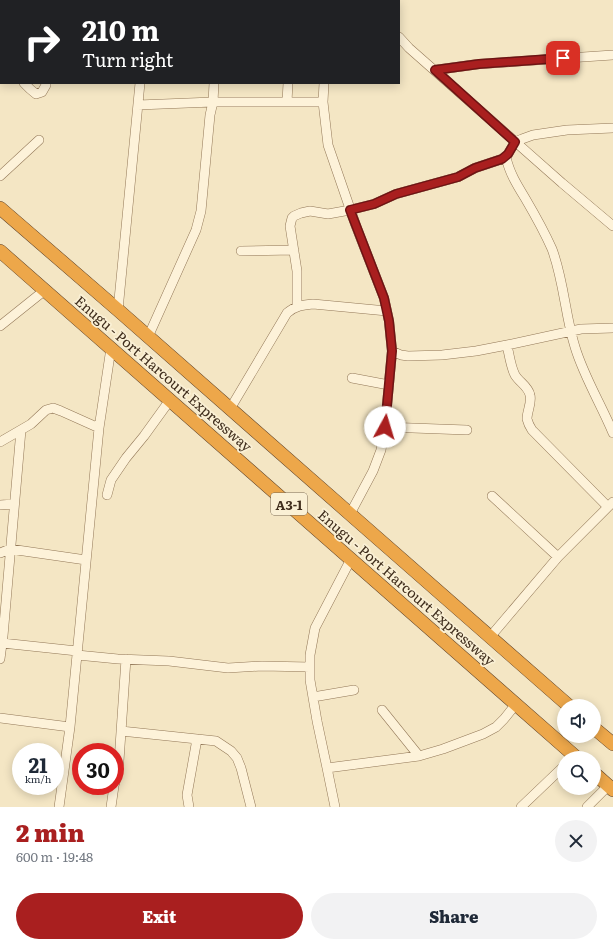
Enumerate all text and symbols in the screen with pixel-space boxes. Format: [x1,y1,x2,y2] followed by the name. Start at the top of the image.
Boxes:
[82,8,159,50] text: 210 m
[16,16,68,68] icon: right
[546,41,580,75] pin
[82,46,173,73] text: Turn right
[552,47,574,69] icon: arrive
[71,291,257,456] street label: Enugu - Port Harcourt Expressway
[364,406,406,448] position arrow
[271,493,307,515] road number: A3-1
[314,505,500,670] street label: Enugu - Port Harcourt Expressway
[557,699,601,795] map controls
[557,699,601,743] button: sound
[72,743,124,795] speed limit sign: 30
[28,749,48,779] text: 21
[557,751,601,795] button: search
[25,771,51,786] text: km/h
[16,814,85,849] text: 2 min
[555,820,597,862] button: close
[16,847,93,866] text: 600 m · 19:48
[16,893,303,939] button: Exit
[311,893,597,939] button: Share

